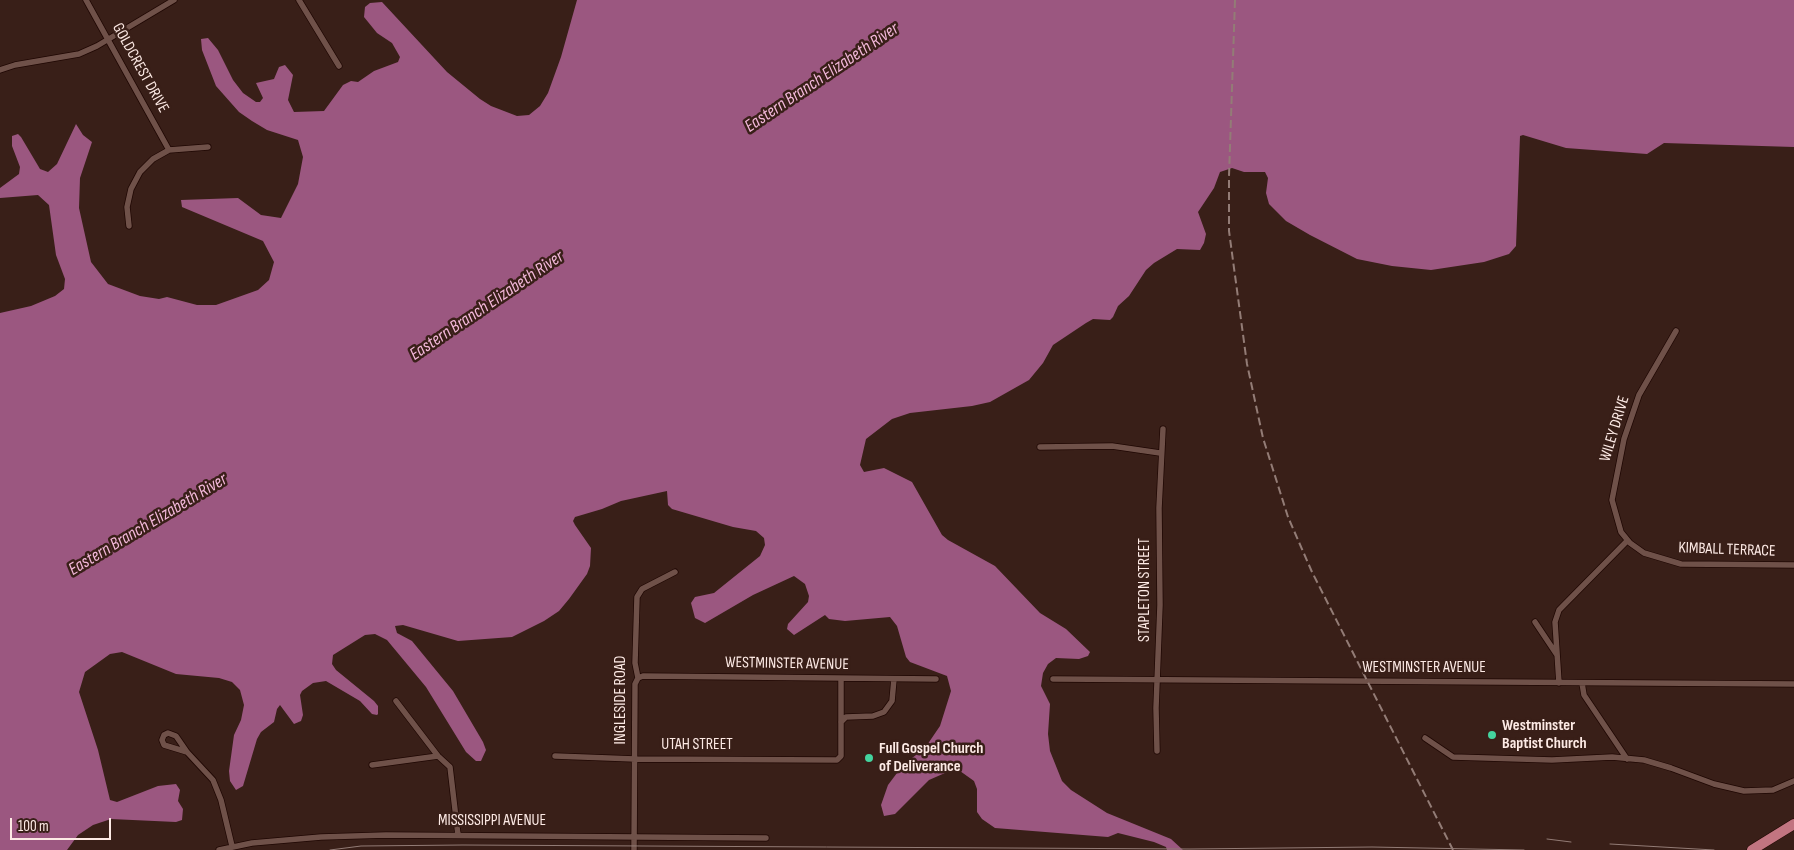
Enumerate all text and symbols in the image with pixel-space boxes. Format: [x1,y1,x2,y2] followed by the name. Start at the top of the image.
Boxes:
[741,18,903,138] water label: Eastern Branch Elizabeth River
[107,20,173,116] street label: GOLDCREST DRIVE
[406,246,568,366] water label: Eastern Branch Elizabeth River
[1596,394,1634,464] street label: WILEY DRIVE
[65,469,231,581] water label: Eastern Branch Elizabeth River
[1135,538,1155,642] street label: STAPLETON STREET
[1678,539,1776,561] street label: KIMBALL TERRACE
[725,653,849,675] street label: WESTMINSTER AVENUE
[611,656,631,744] street label: INGLESIDE ROAD
[1362,658,1486,678] street label: WESTMINSTER AVENUE
[1502,716,1587,754] place label: Westminster Baptist Church
[1486,729,1498,741] marker: Westminster Baptist Church
[661,735,733,755] street label: UTAH STREET
[879,739,983,777] place label: Full Gospel Church of Deliverance
[863,752,875,764] marker: Full Gospel Church of Deliverance
[12,808,114,840] scale bar
[438,811,546,831] street label: MISSISSIPPI AVENUE
[18,817,49,836] text: 100 m

